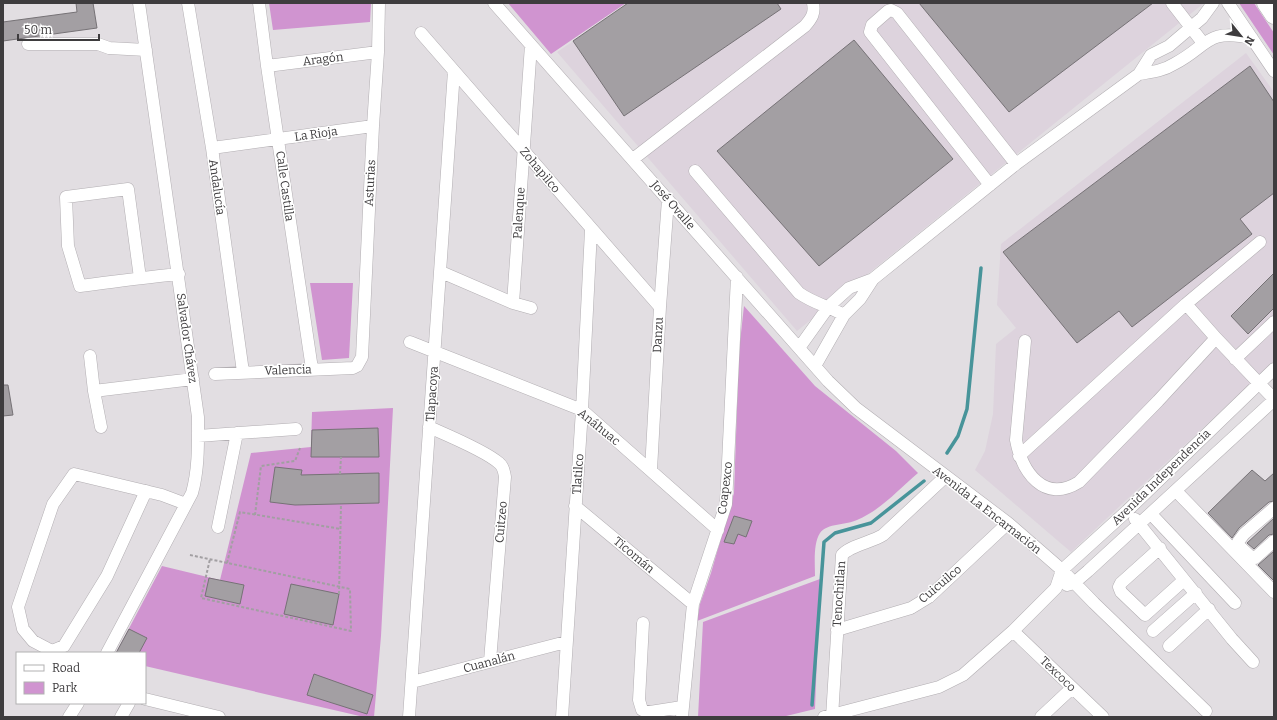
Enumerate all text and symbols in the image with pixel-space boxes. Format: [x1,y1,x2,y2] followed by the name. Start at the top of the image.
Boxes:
[18,16,99,42] scale bar
[1221,16,1261,56] north arrow
[24,23,53,37] text: 50 m
[1241,34,1257,48] text: N
[302,50,344,68] street label: Aragón
[294,124,339,144] street label: La Rioja
[517,144,563,196] street label: Zohapilco
[273,150,297,223] street label: Calle Castilla
[206,158,228,216] street label: Andalucía
[362,159,378,207] street label: Asturias
[647,177,698,232] street label: José Ovalle
[510,187,528,239] street label: Palenque
[174,292,200,384] street label: Salvador Chávez
[650,316,666,353] street label: Danzu
[264,362,312,378] street label: Valencia
[423,365,441,422] street label: Tlapacoya
[575,406,623,448] street label: Anáhuac
[1109,426,1214,528] street label: Avenida Independencia
[570,453,586,495] street label: Tlatilco
[715,461,735,515] street label: Coapexco
[930,463,1044,557] street label: Avenida La Encarnación
[492,500,510,544] street label: Cuitzeo
[611,534,657,576] street label: Ticomán
[830,560,848,627] street label: Tenochitlan
[916,562,964,606] street label: Cuicuilco
[462,648,517,676] street label: Cuanalán
[16,652,146,704] legend
[1037,654,1079,695] street label: Texcoco
[52,661,80,675] text: Road
[52,681,78,695] text: Park

